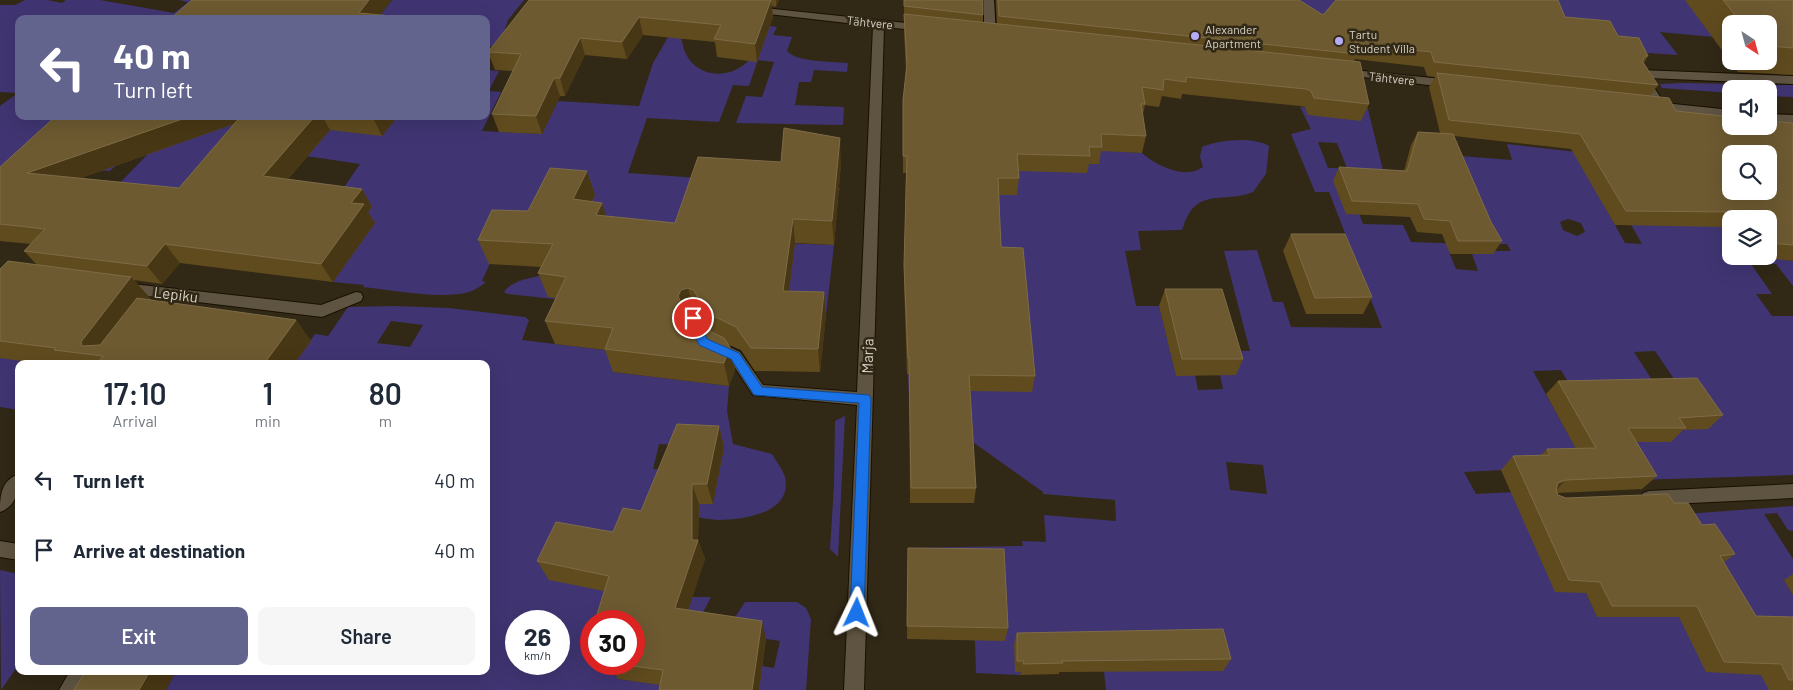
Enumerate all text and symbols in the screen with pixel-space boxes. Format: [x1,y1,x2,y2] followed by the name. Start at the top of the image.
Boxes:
[846,13,894,31] street label: Tähtvere
[1722,15,1778,70] north arrow
[1722,15,1777,265] map controls
[1205,22,1261,50] place label: Alexander Apartment
[1349,27,1415,55] place label: Tartu Student Villa
[1189,30,1201,42] marker: Alexander Apartment
[113,34,190,76] text: 40 m
[30,35,95,100] icon: left
[1333,35,1345,47] marker: Tartu Student Villa
[1368,69,1416,87] street label: Tähtvere
[113,76,193,102] text: Turn left
[1722,80,1777,135] button: sound
[1722,145,1777,200] button: search
[1722,210,1777,265] button: layers
[153,282,199,306] street label: Lepiku
[672,297,714,339] pin
[679,304,707,332] icon: arrive
[857,338,877,374] street label: Marja
[103,375,167,411] text: 17:10
[262,375,273,411] text: 1
[369,375,402,411] text: 80
[113,411,157,430] text: Arrival
[255,411,281,430] text: min
[379,411,392,430] text: m
[30,466,58,494] icon: left
[73,469,144,492] text: Turn left
[434,469,475,492] text: 40 m
[30,536,58,564] icon: arrive
[73,539,245,562] text: Arrive at destination
[434,539,475,562] text: 40 m
[830,586,882,638] position arrow
[30,607,248,665] button: Exit
[258,607,475,665] button: Share
[580,610,645,675] speed limit sign: 30
[524,621,551,651] text: 26
[524,648,551,662] text: km/h

